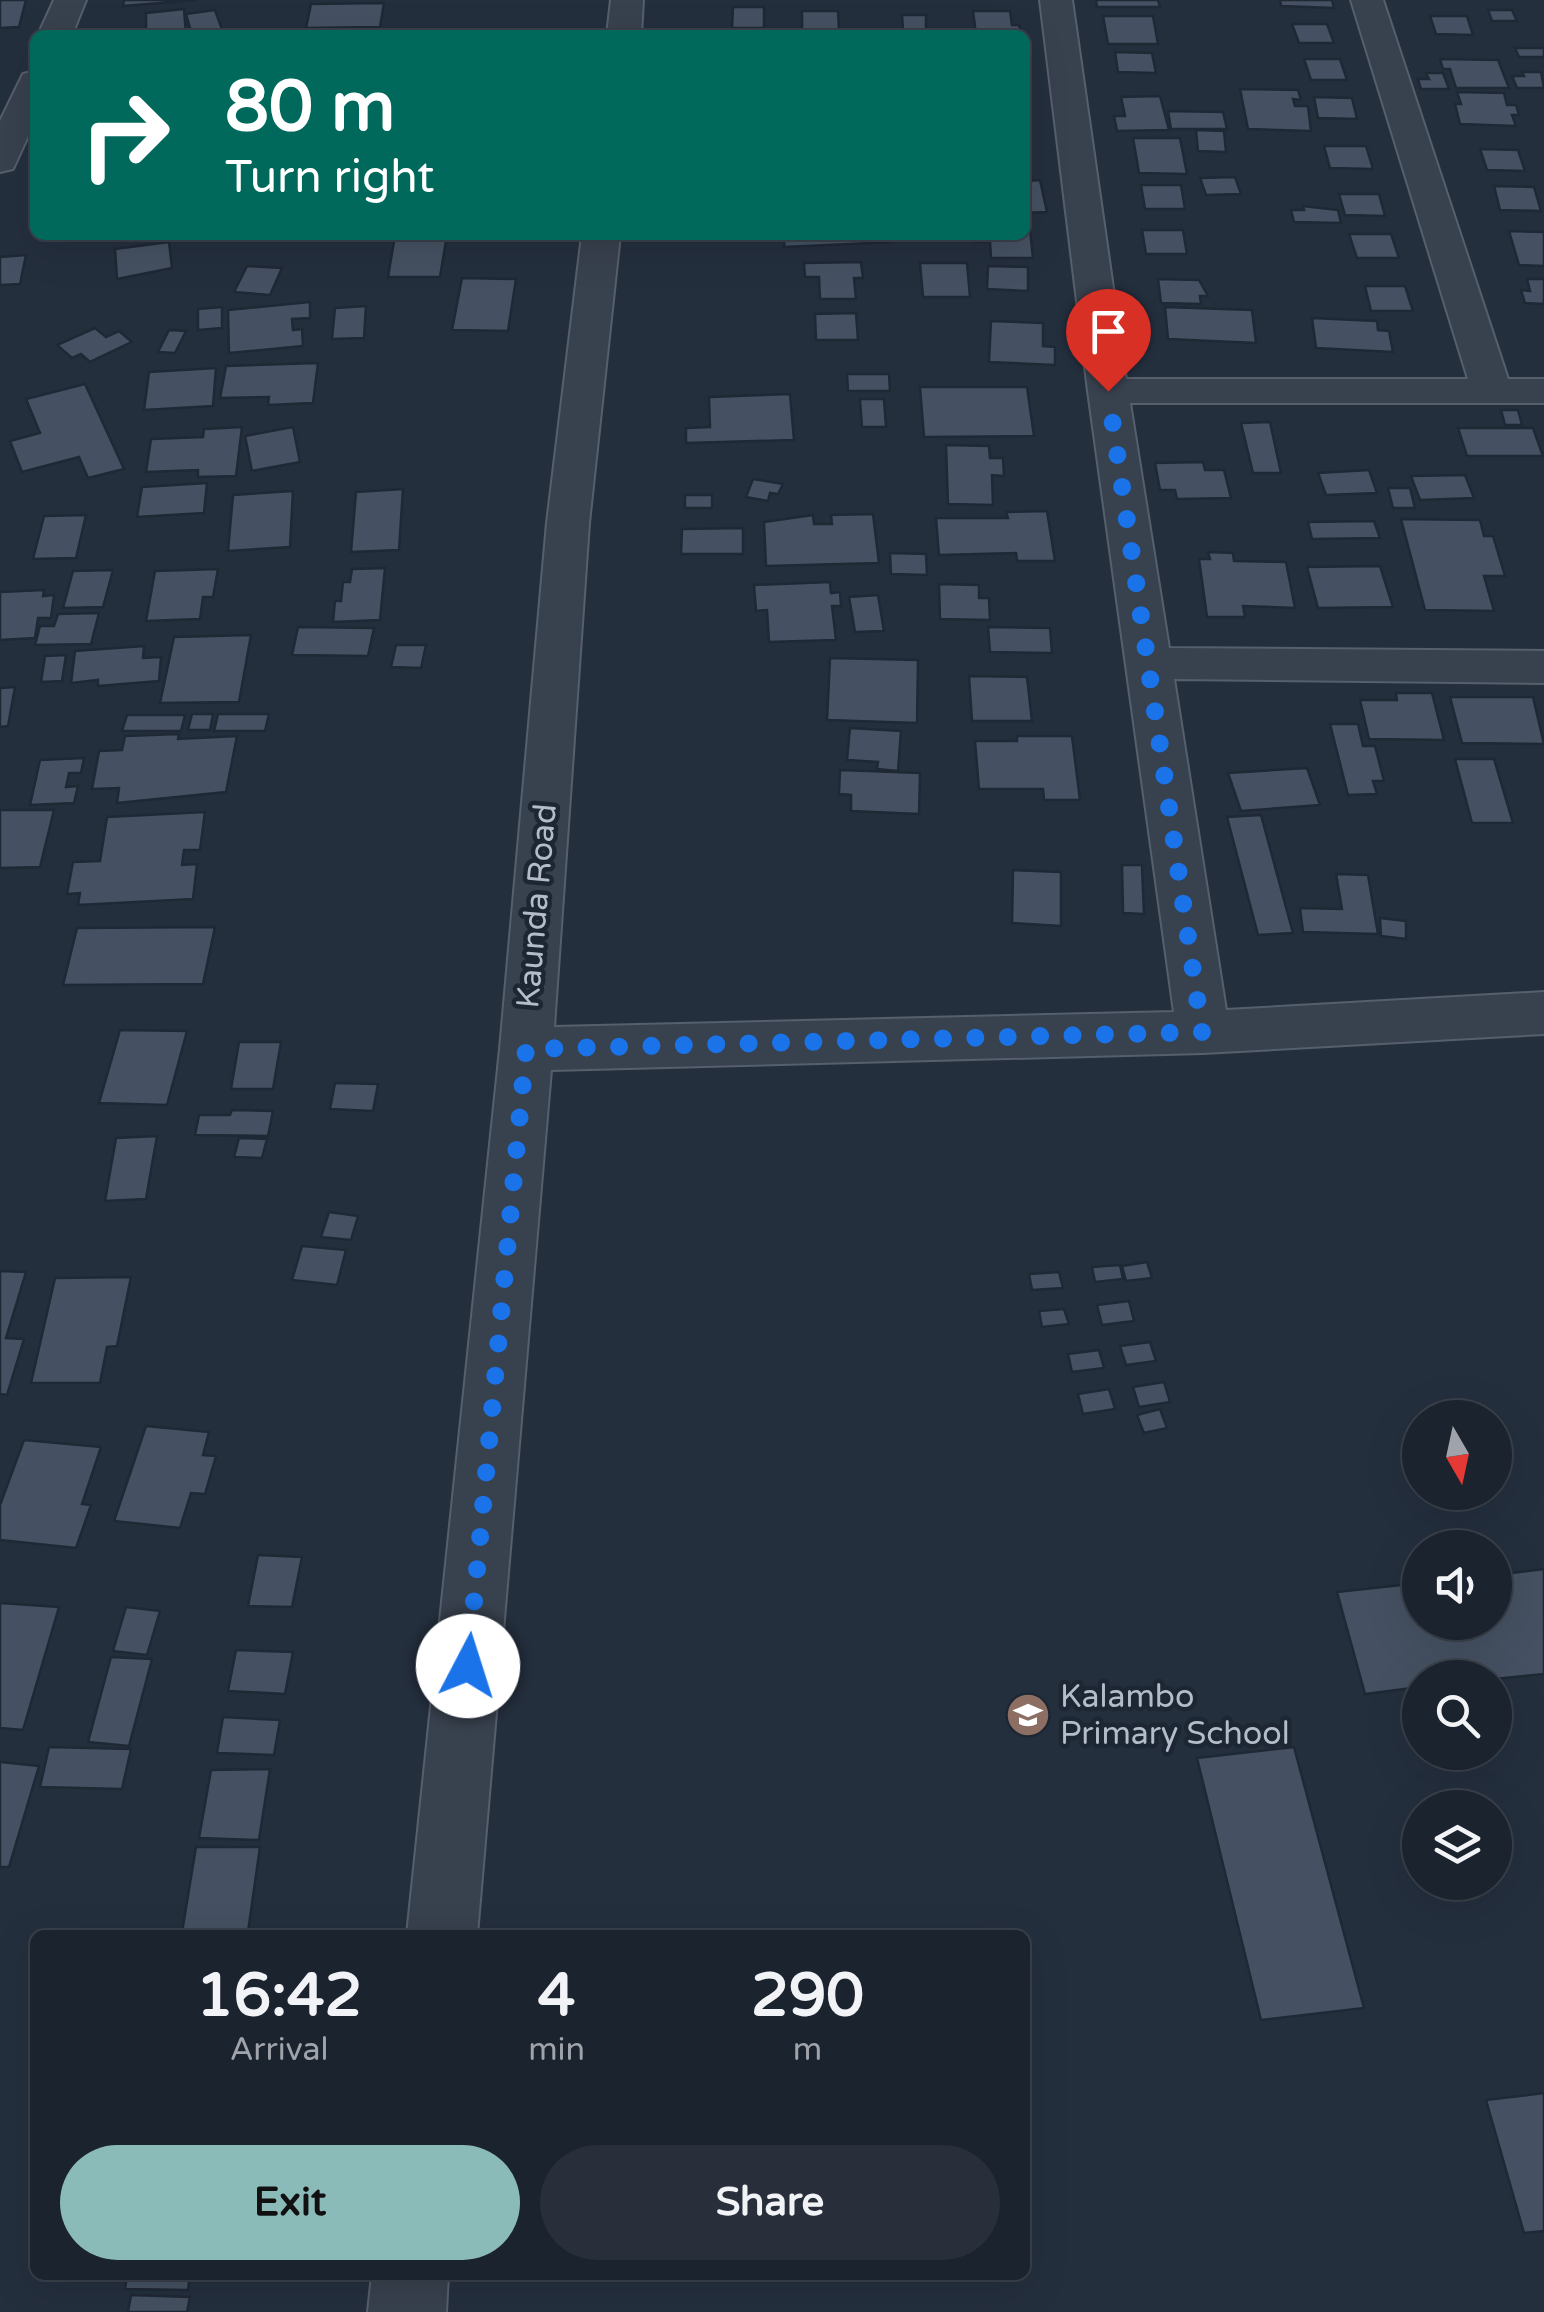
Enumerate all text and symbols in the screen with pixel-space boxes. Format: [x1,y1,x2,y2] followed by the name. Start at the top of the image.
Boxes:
[225,66,395,150] text: 80 m
[60,70,190,200] icon: right
[225,151,434,205] text: Turn right
[1066,289,1151,392] pin
[1081,304,1136,359] icon: arrive
[509,802,565,1010] street label: Kaunda Road
[1402,1400,1512,1510] north arrow
[1402,1400,1512,1900] map controls
[1402,1530,1512,1640] button: sound
[416,1614,520,1718] position arrow
[1402,1660,1512,1770] button: search
[1060,1678,1290,1753] place label: Kalambo Primary School
[1005,1692,1051,1738] school or university icon: Kalambo Primary School
[1402,1790,1512,1900] button: layers
[196,1960,362,2032] text: 16:42
[538,1960,575,2032] text: 4
[751,1960,864,2032] text: 290
[230,2031,329,2069] text: Arrival
[528,2031,585,2069] text: min
[793,2031,822,2069] text: m
[60,2145,520,2260] button: Exit
[540,2145,1000,2260] button: Share

